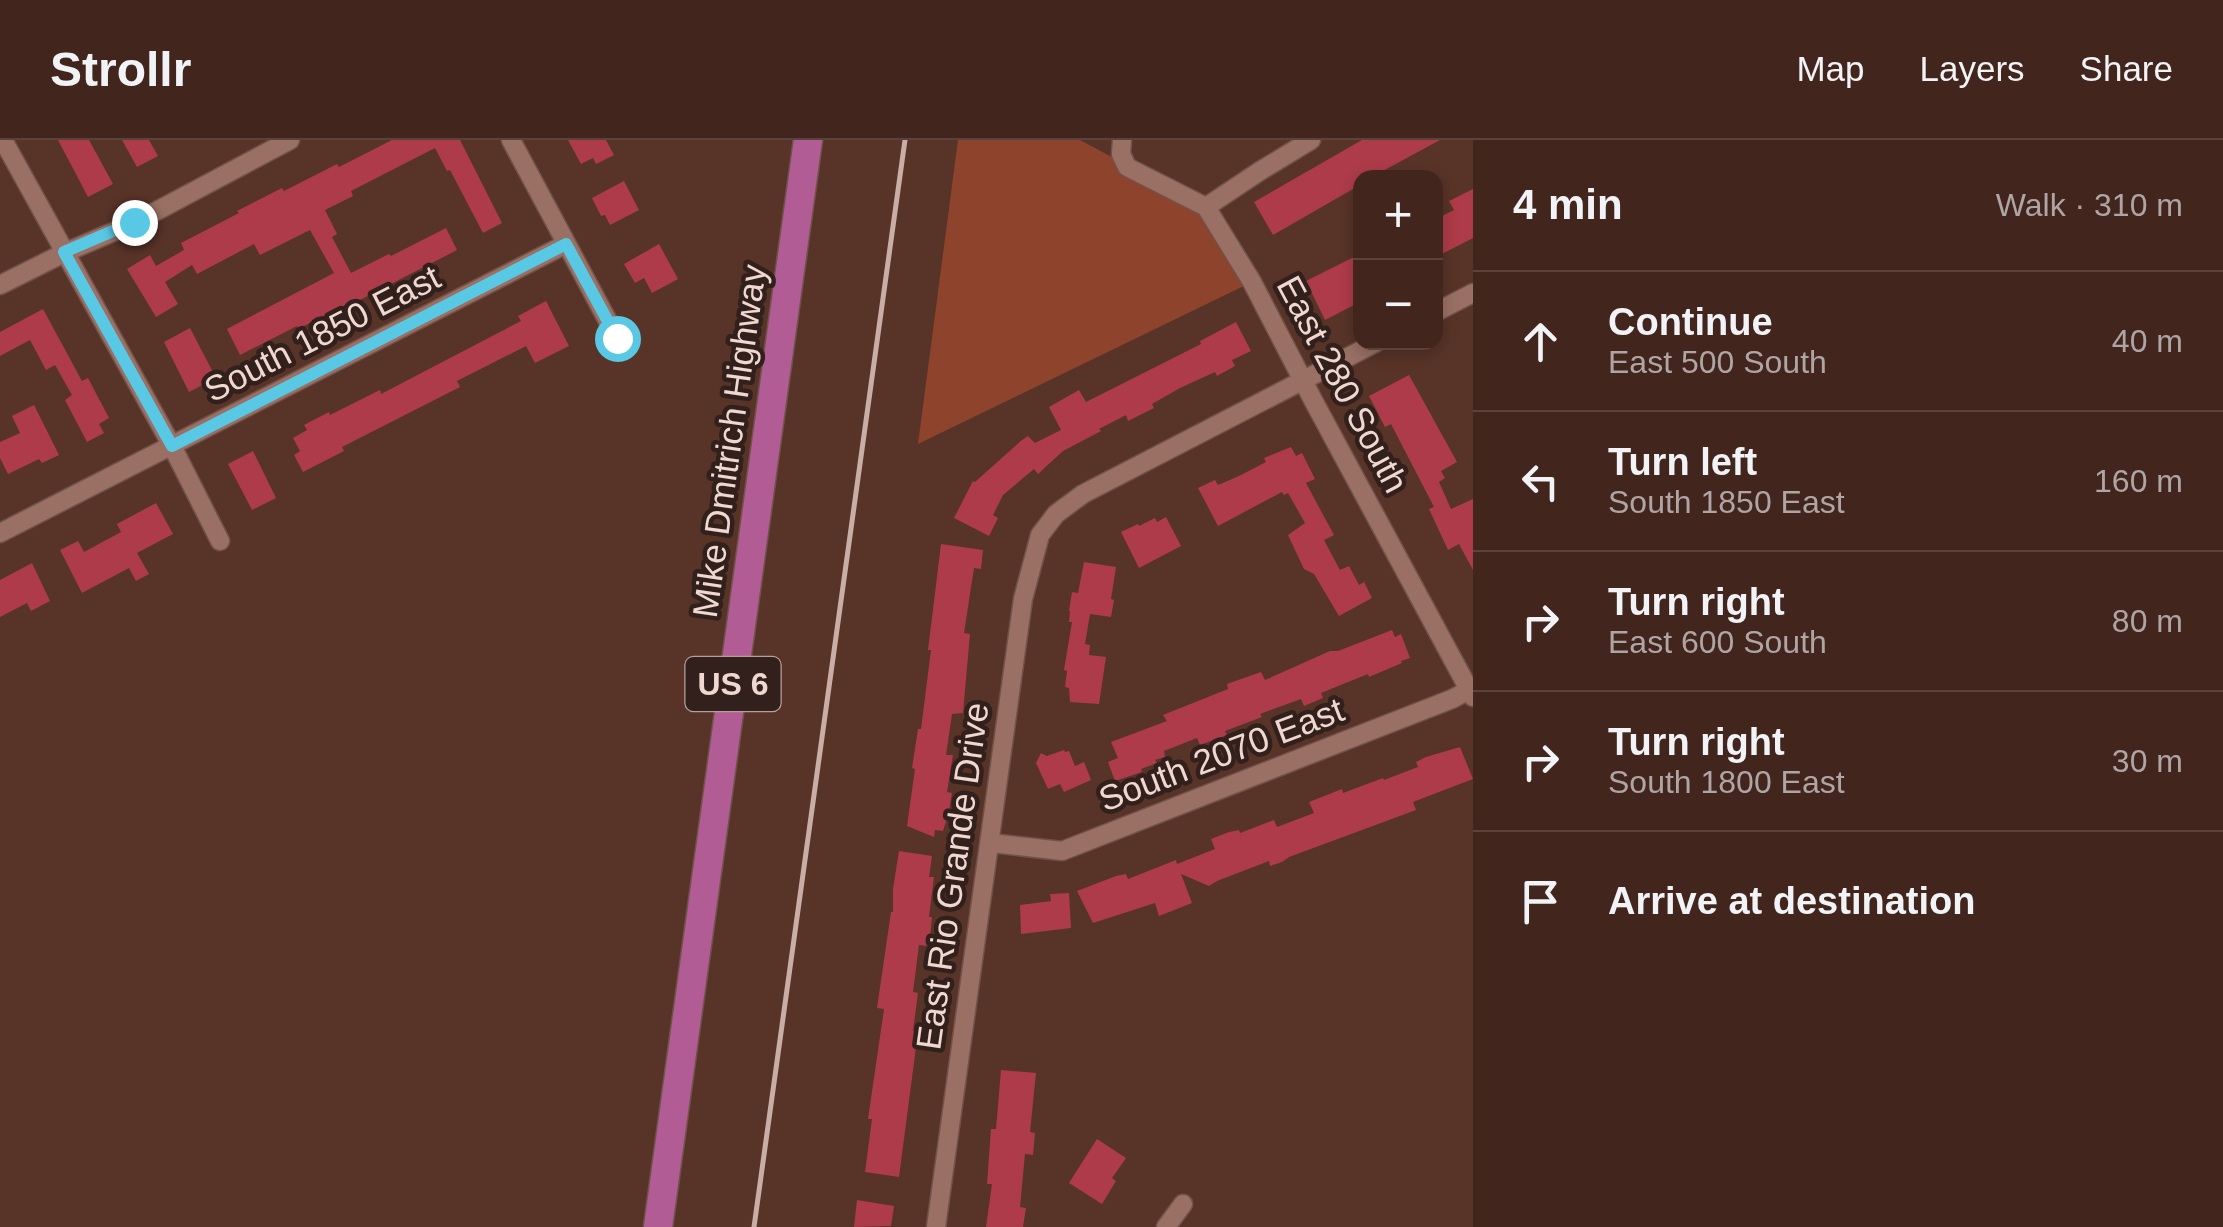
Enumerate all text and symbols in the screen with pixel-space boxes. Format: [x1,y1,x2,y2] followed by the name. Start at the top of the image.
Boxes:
[50,43,191,96] text: Strollr
[1796,49,1865,88] text: Map
[1920,49,2025,88] text: Layers
[2080,49,2173,88] text: Share
[1353,170,1443,350] map controls
[1353,170,1443,260] button: +
[1513,181,1623,228] text: 4 min
[1996,187,2183,223] text: Walk · 310 m
[112,200,158,246] route end
[198,257,446,409] street label: South 1850 East
[1353,260,1443,350] button: −
[685,262,773,620] street label: Mike Dmitrich Highway
[1270,269,1416,499] street label: East 280 South
[1608,301,1773,343] text: Continue
[1513,314,1568,369] icon: ahead
[595,316,641,362] route start
[2112,323,2183,359] text: 40 m
[1608,344,1827,380] text: East 500 South
[1608,441,1757,483] text: Turn left
[1513,454,1568,509] icon: left
[2094,463,2183,499] text: 160 m
[1608,484,1845,520] text: South 1850 East
[1608,581,1785,623] text: Turn right
[1513,594,1568,649] icon: right
[2112,603,2183,639] text: 80 m
[1608,624,1827,660] text: East 600 South
[686,657,780,711] road number: US 6
[1093,689,1349,819] street label: South 2070 East
[908,700,996,1052] street label: East Rio Grande Drive
[1608,721,1785,763] text: Turn right
[1513,734,1568,789] icon: right
[2112,743,2183,779] text: 30 m
[1608,764,1845,800] text: South 1800 East
[1513,874,1568,929] icon: arrive
[1608,880,1975,922] text: Arrive at destination

